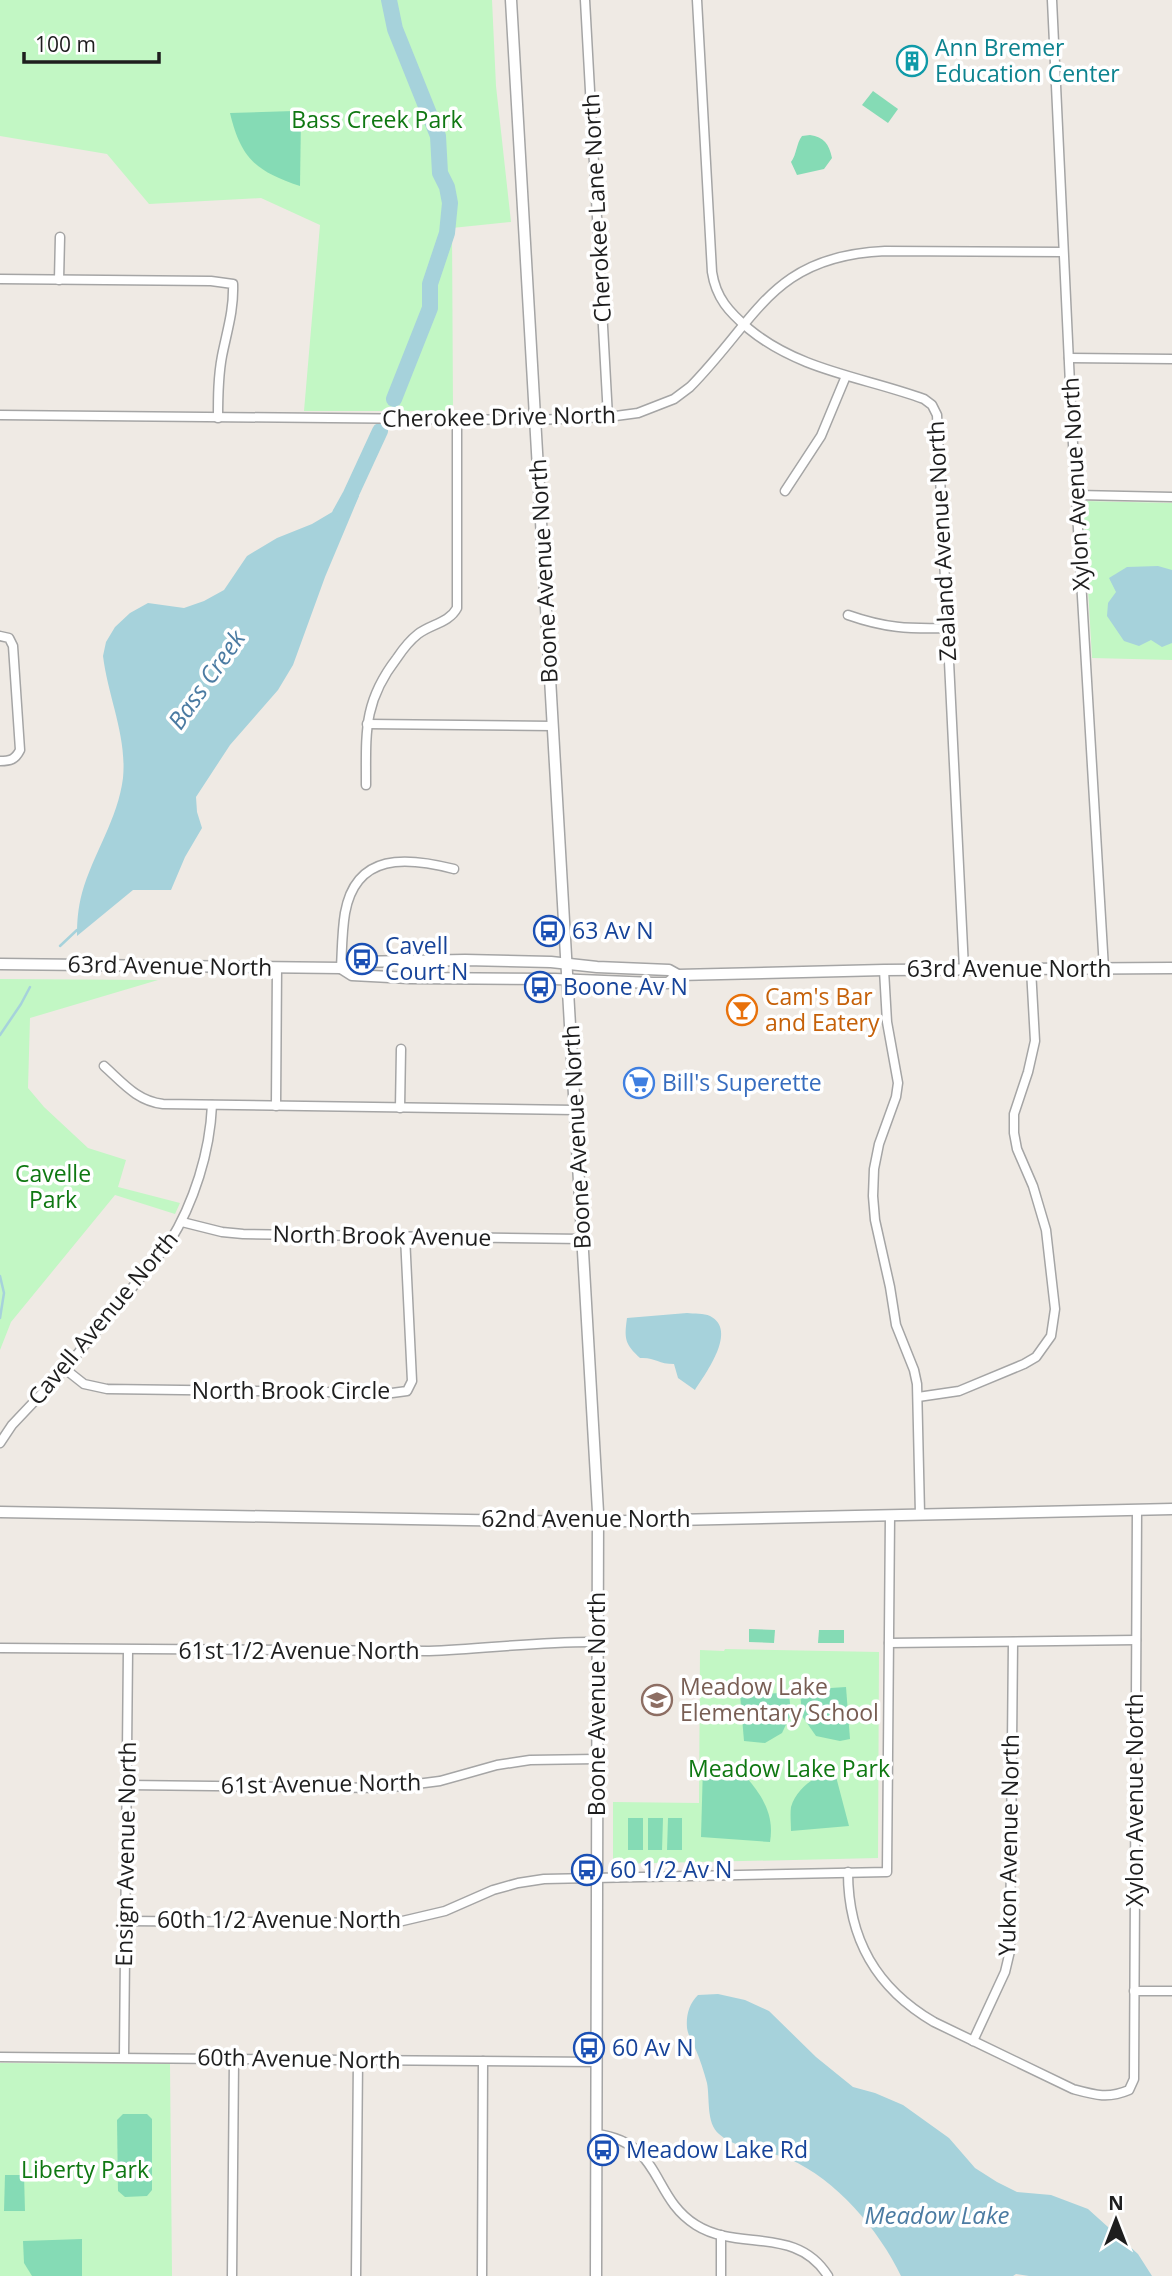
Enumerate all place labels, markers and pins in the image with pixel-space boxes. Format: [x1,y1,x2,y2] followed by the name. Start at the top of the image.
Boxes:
[935,31,1120,89] place label: Ann Bremer Education Center
[895,44,929,78] building icon: Ann Bremer Education Center
[532,914,566,948] bus stop icon: 63 Av N
[572,914,654,946] place label: 63 Av N
[385,929,468,987] place label: Cavell Court N
[345,942,379,976] bus stop icon: Cavell Court N
[523,970,557,1004] bus stop icon: Boone Av N
[563,970,688,1002] place label: Boone Av N
[765,980,880,1038] place label: Cam's Bar and Eatery
[725,993,759,1027] bar icon: Cam's Bar and Eatery
[622,1066,656,1100] supermarket icon: Bill's Superette
[662,1066,822,1098] place label: Bill's Superette
[680,1670,879,1728] place label: Meadow Lake Elementary School
[640,1683,674,1717] school or university icon: Meadow Lake Elementary School
[570,1853,604,1887] bus stop icon: 60 1/2 Av N
[610,1853,732,1885] place label: 60 1/2 Av N
[572,2031,606,2065] bus stop icon: 60 Av N
[612,2031,694,2063] place label: 60 Av N
[586,2133,620,2167] bus stop icon: Meadow Lake Rd
[626,2133,808,2165] place label: Meadow Lake Rd

